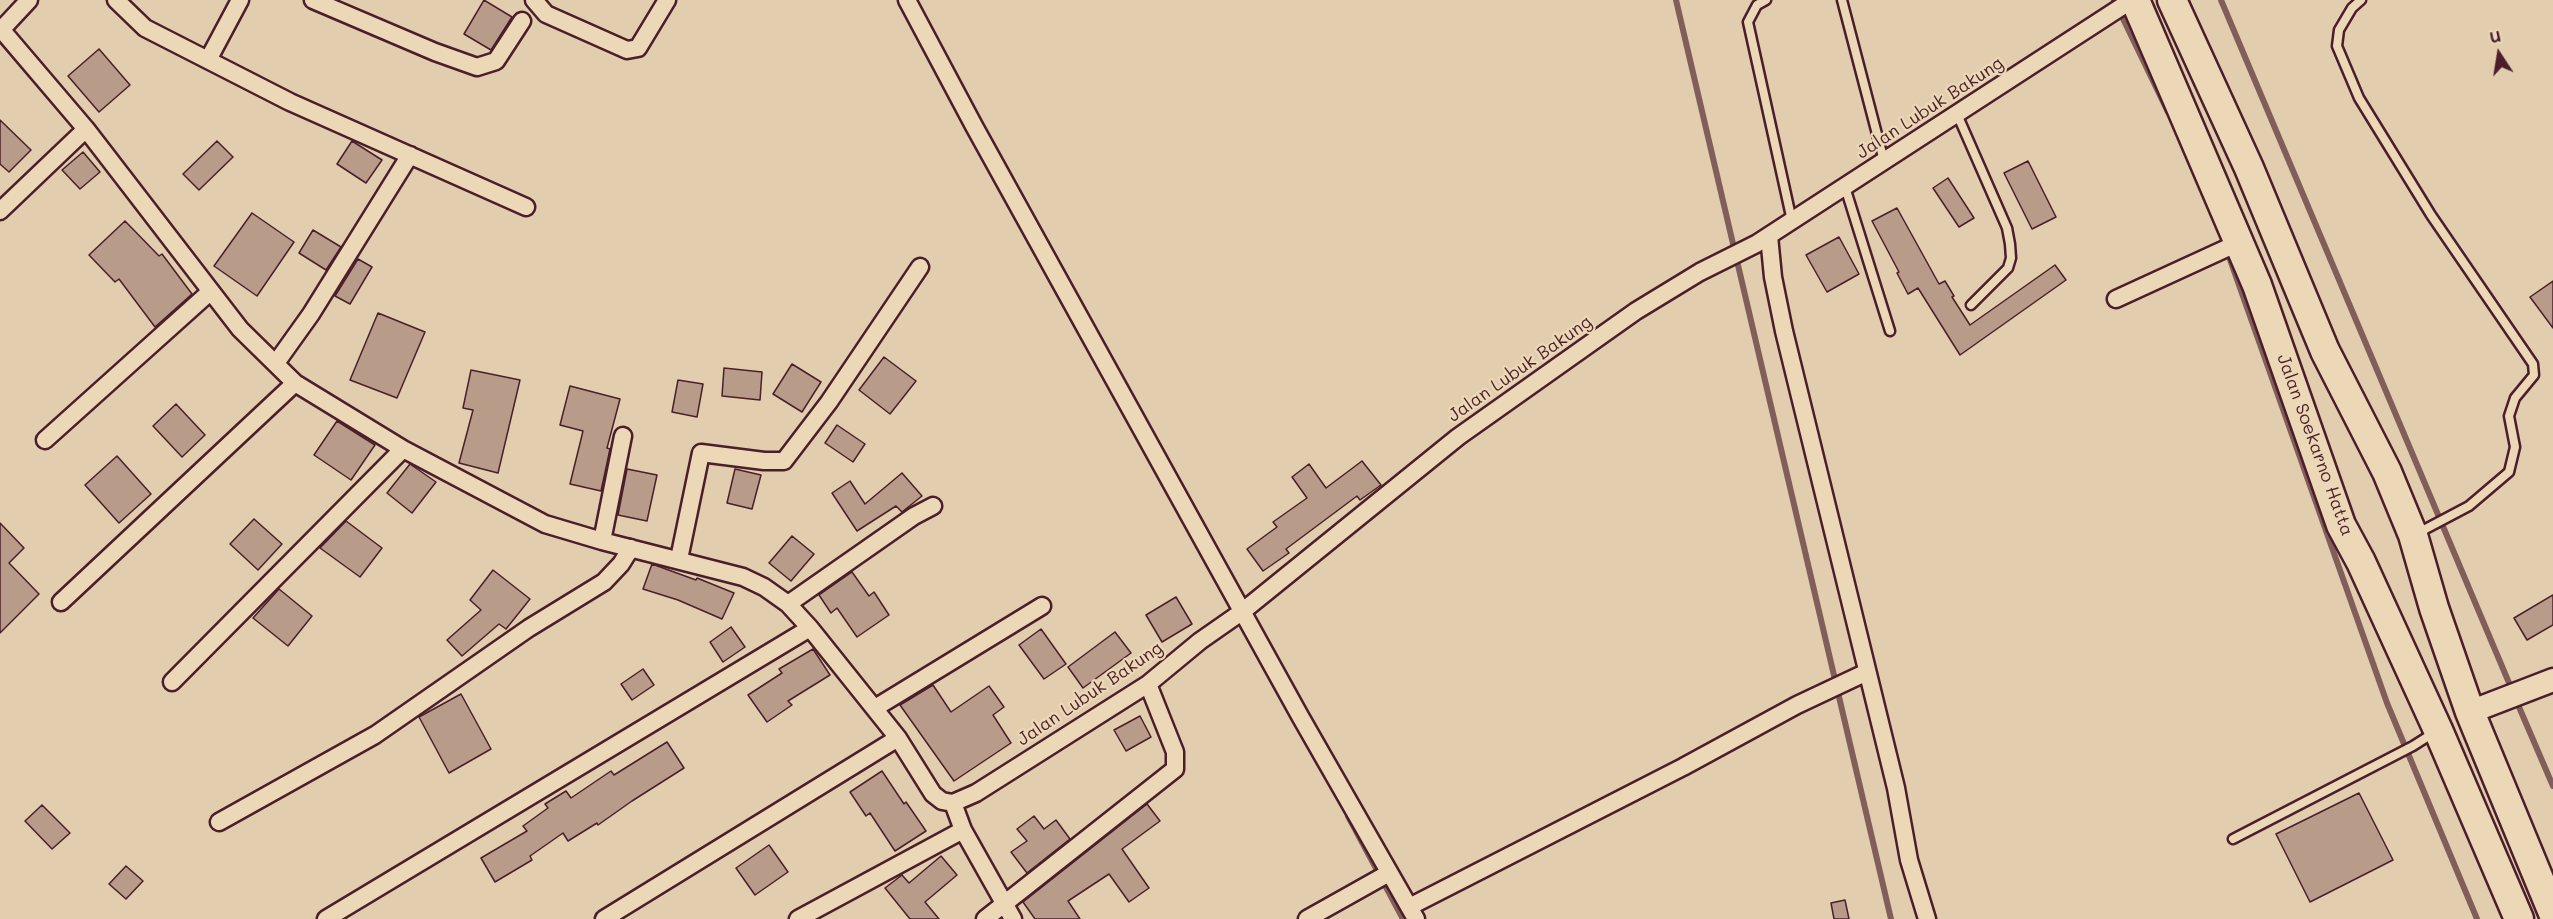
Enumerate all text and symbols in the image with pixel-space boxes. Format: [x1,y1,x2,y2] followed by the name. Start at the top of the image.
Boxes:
[2469,24,2529,84] north arrow
[2487,24,2503,47] text: U
[1853,52,2007,164] street label: Jalan Lubuk Bakung
[1444,311,1596,427] street label: Jalan Lubuk Bakung
[2272,351,2358,539] street label: Jalan Soekarno Hatta
[1013,637,1167,751] street label: Jalan Lubuk Bakung

